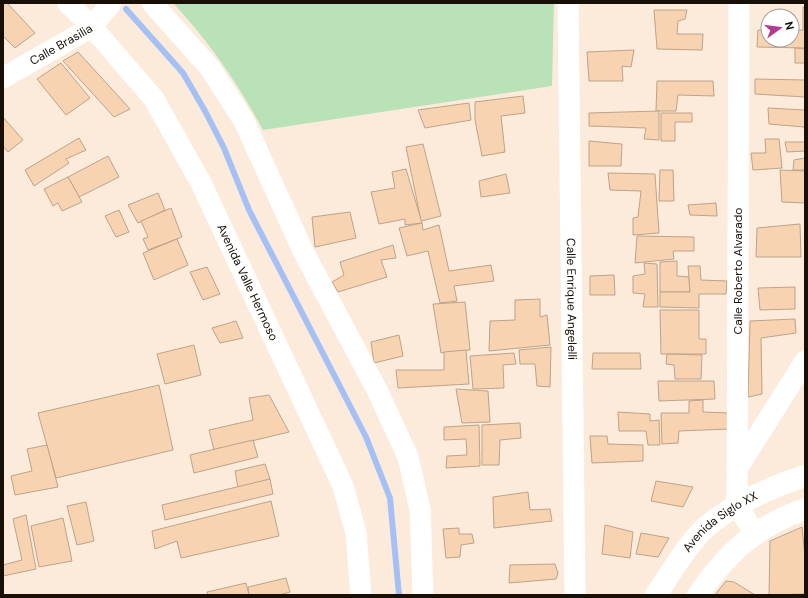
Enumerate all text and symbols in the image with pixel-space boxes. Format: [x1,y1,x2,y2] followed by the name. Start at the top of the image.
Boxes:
[760,8,800,48] north arrow
[27,20,95,69] street label: Calle Brasilia
[782,20,797,31] text: N
[730,208,746,334] street label: Calle Roberto Alvarado
[213,222,282,343] street label: Avenida Valle Hermoso
[563,238,580,360] street label: Calle Enrique Angelelli
[679,488,760,555] street label: Avenida Siglo XX

